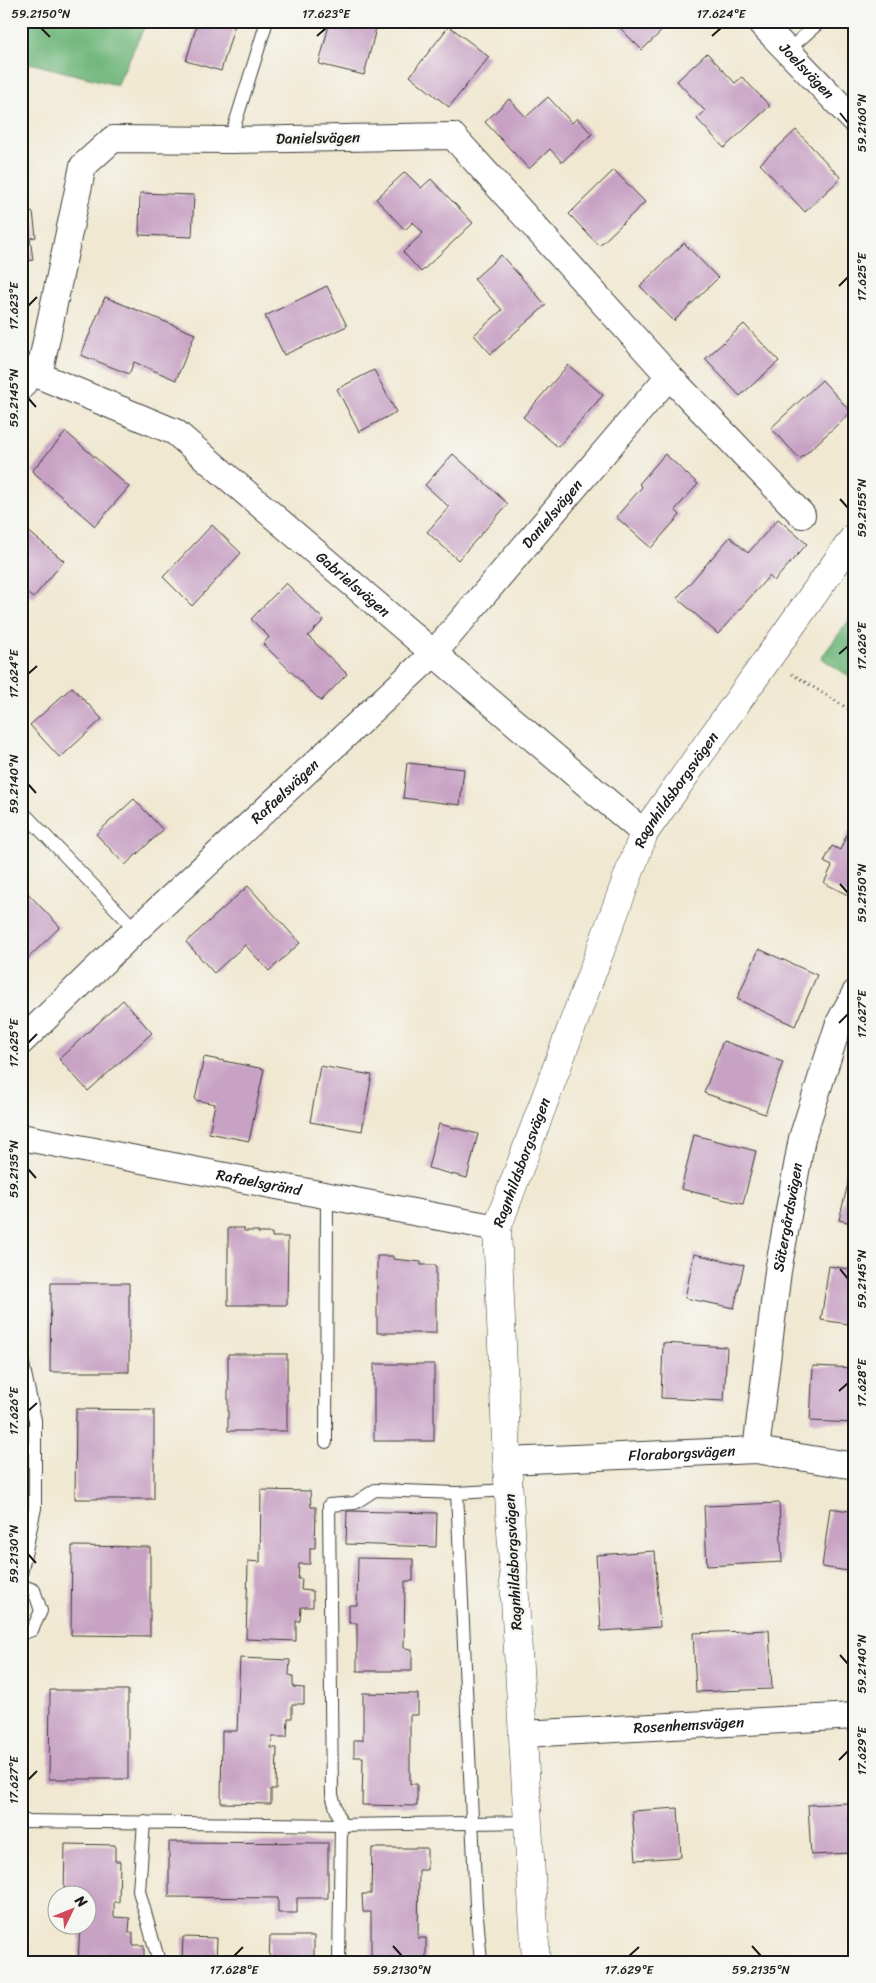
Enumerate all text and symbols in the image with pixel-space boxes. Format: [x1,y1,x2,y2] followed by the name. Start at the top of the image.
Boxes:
[12,3,71,25] text: 59.2150°N
[302,3,351,25] text: 17.623°E
[697,3,747,25] text: 17.624°E
[772,35,841,105] street label: Joelsvägen
[851,93,873,152] text: 59.2160°N
[276,124,360,152] street label: Danielsvägen
[851,251,873,301] text: 17.625°E
[3,281,25,330] text: 17.623°E
[3,368,25,427] text: 59.2145°N
[515,473,589,554] street label: Danielsvägen
[851,478,873,537] text: 59.2155°N
[310,545,396,624] street label: Gabrielsvägen
[851,621,873,670] text: 17.626°E
[3,648,25,698] text: 17.624°E
[627,726,725,852] street label: Ragnhildsborgsvägen
[245,753,326,830] street label: Rafaelsvägen
[3,754,25,813] text: 59.2140°N
[851,863,873,922] text: 59.2150°N
[851,989,873,1038] text: 17.627°E
[3,1017,25,1067] text: 17.625°E
[485,1094,557,1231] street label: Ragnhildsborgsvägen
[3,1139,25,1198] text: 59.2135°N
[765,1160,810,1274] street label: Sätergårdsvägen
[214,1162,304,1203] street label: Rafaelsgränd
[851,1249,873,1308] text: 59.2145°N
[851,1357,873,1407] text: 17.628°E
[3,1386,25,1435] text: 17.626°E
[628,1438,736,1469] street label: Floraborgsvägen
[496,1493,530,1631] street label: Ragnhildsborgsvägen
[3,1524,25,1583] text: 59.2130°N
[851,1634,873,1693] text: 59.2140°N
[633,1709,745,1741] street label: Rosenhemsvägen
[851,1725,873,1775] text: 17.629°E
[3,1755,25,1804] text: 17.627°E
[48,1886,98,1936] north arrow
[68,1889,94,1914] text: N
[210,1959,260,1981] text: 17.628°E
[373,1959,432,1981] text: 59.2130°N
[605,1959,655,1981] text: 17.629°E
[732,1959,791,1981] text: 59.2135°N

